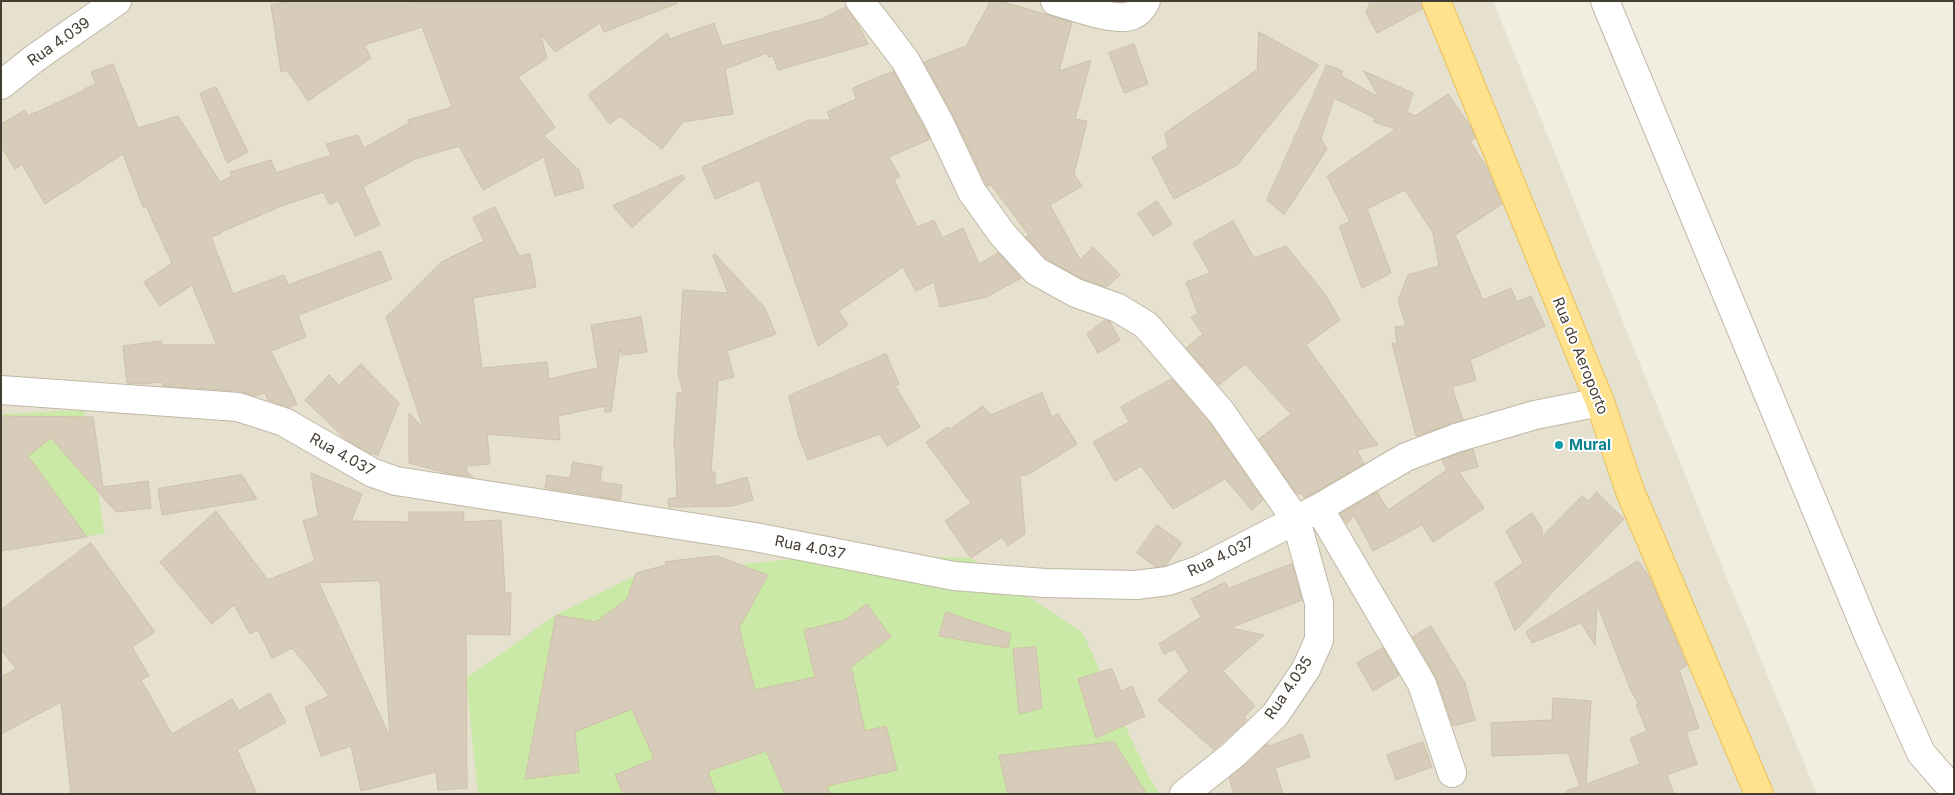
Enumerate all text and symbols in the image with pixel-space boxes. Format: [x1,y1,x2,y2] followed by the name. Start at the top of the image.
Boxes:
[24,14,94,70] street label: Rua 4.039
[1548,295,1612,417] street label: Rua do Aeroporto
[306,430,378,480] street label: Rua 4.037
[1569,436,1611,454] place label: Mural
[1553,439,1565,451] marker: Mural
[773,532,847,564] street label: Rua 4.037
[1185,533,1257,581] street label: Rua 4.037
[1261,653,1317,723] street label: Rua 4.035

